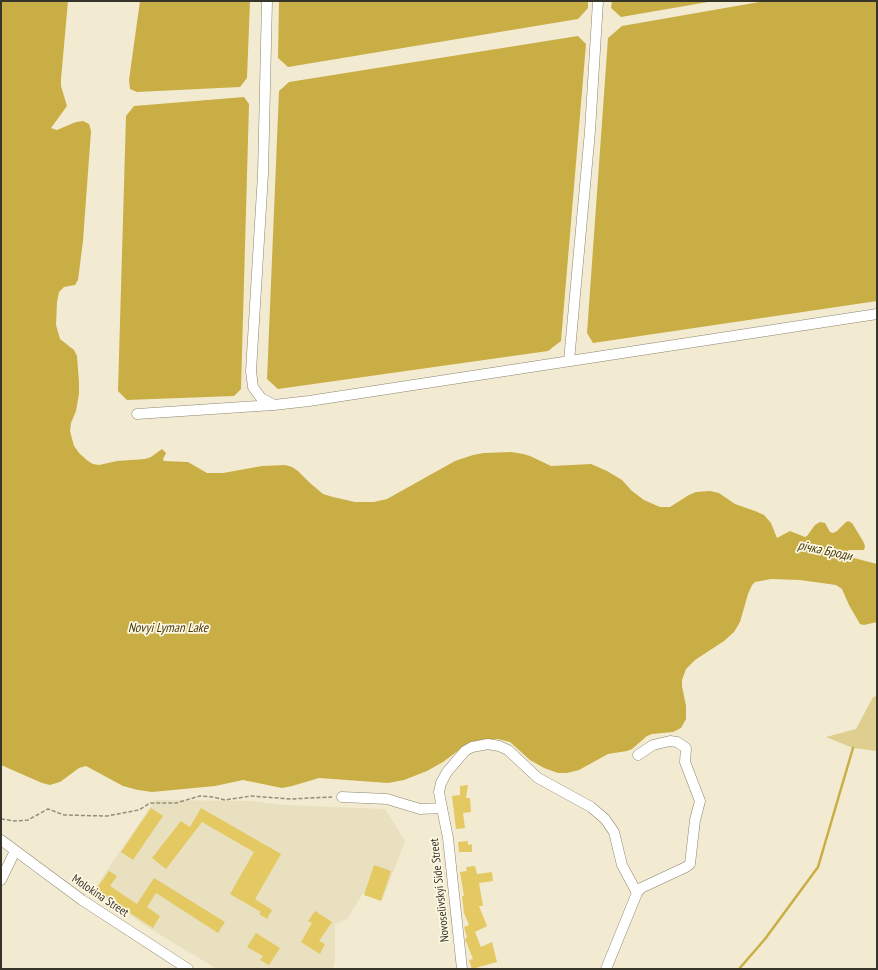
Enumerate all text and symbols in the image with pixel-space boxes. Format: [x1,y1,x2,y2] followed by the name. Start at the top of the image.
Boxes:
[796,538,854,564] water label: річка Броди
[128,620,208,636] water label: Novyi Lyman Lake
[427,837,453,943] street label: Novoselivskyi Side Street
[69,872,131,920] street label: Molokina Street

